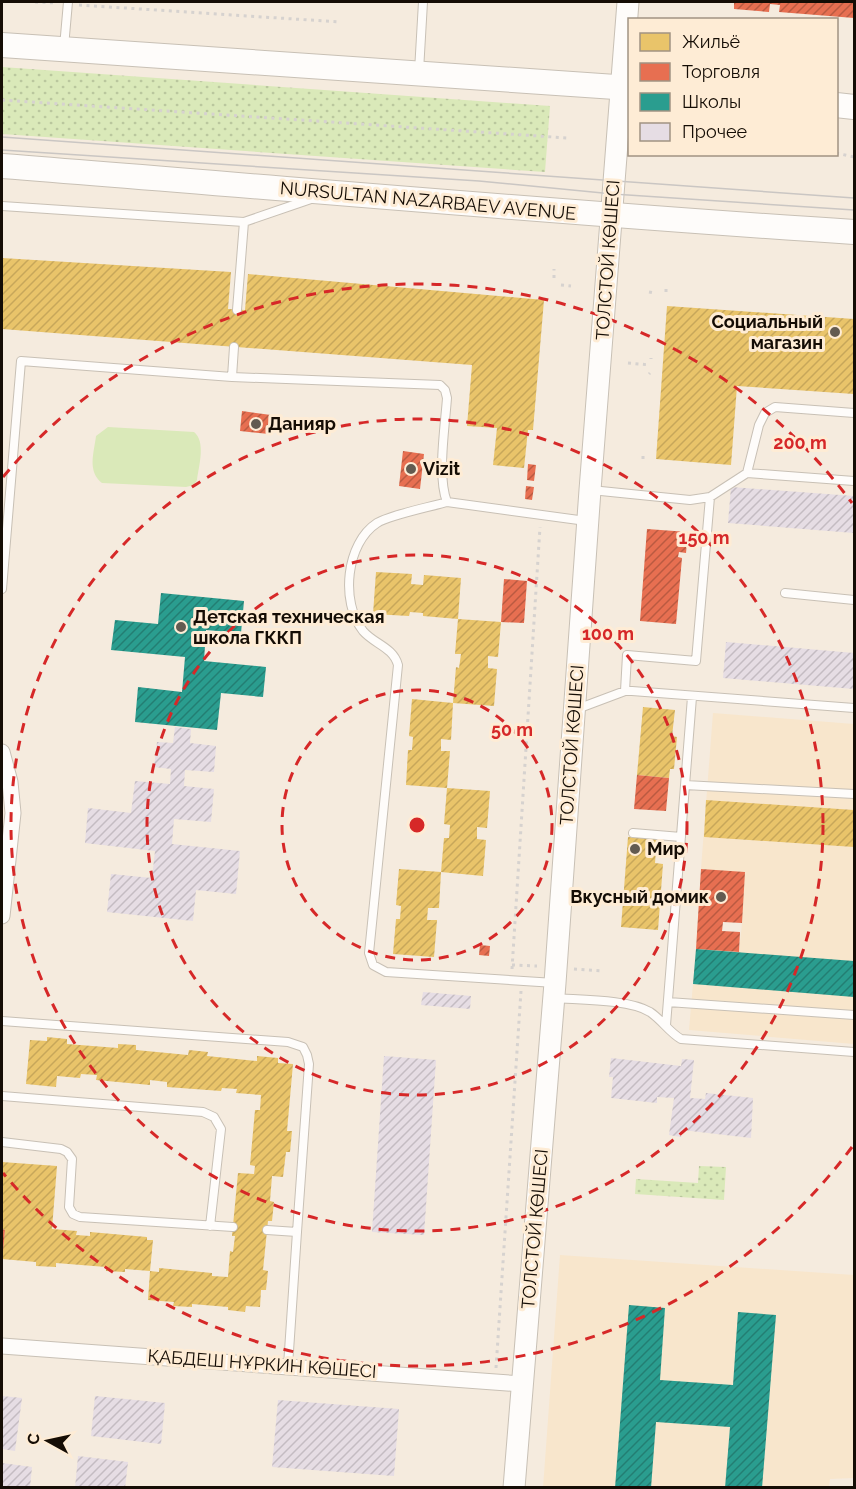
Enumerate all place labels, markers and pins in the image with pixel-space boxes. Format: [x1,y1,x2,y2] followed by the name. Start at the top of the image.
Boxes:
[712,311,823,353] place label: Социальный магазин
[828,325,842,339] marker: Социальный магазин
[268,413,336,434] place label: Данияр
[249,417,263,431] marker: Данияр
[423,458,460,479] place label: Vizit
[404,462,418,476] marker: Vizit
[193,606,385,648] place label: Детская техническая школа ГККП
[174,620,188,634] marker: Детская техническая школа ГККП
[407,815,427,835] centre of rings
[647,838,685,859] place label: Мир
[628,842,642,856] marker: Мир
[570,886,709,907] place label: Вкусный домик
[714,890,728,904] marker: Вкусный домик

